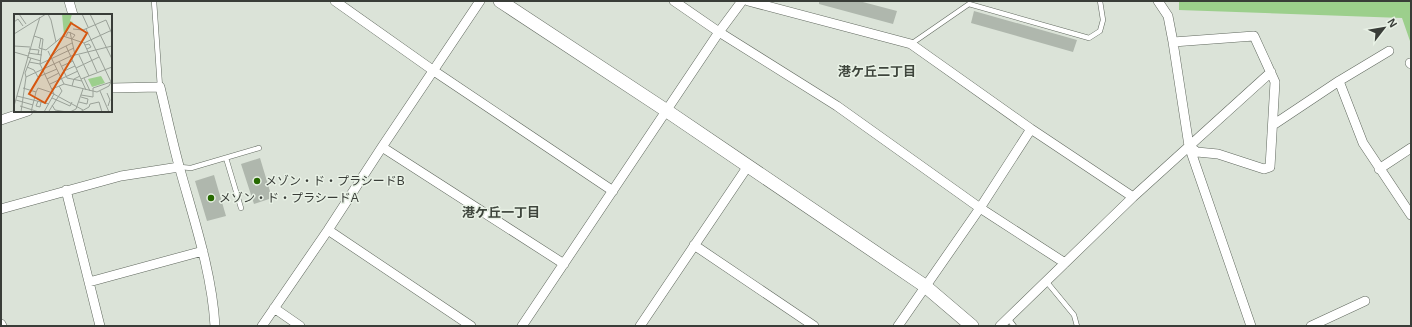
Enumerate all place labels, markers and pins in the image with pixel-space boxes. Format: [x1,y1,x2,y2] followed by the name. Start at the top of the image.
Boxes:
[265,174,405,188] place label: メゾン・ド・プラシードB
[252,176,262,186] marker: メゾン・ド・プラシードB
[219,191,359,205] place label: メゾン・ド・プラシードA
[206,193,216,203] marker: メゾン・ド・プラシードA

